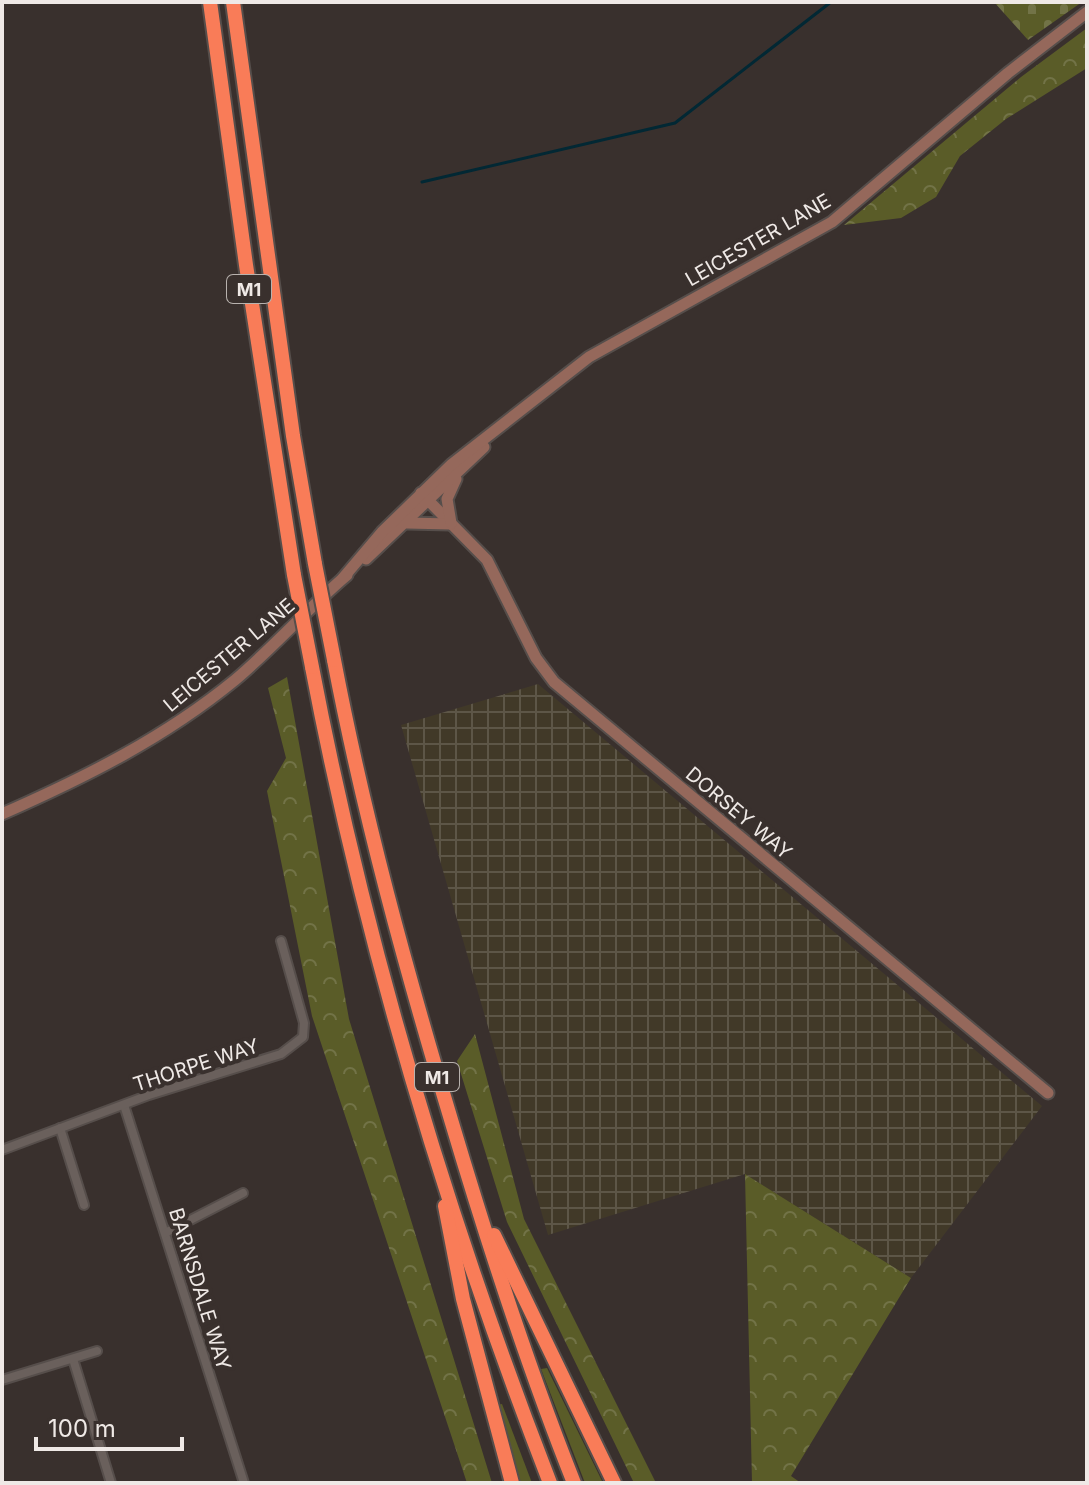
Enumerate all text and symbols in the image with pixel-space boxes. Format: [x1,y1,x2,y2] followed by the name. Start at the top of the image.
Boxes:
[681,189,835,291] street label: LEICESTER LANE
[227,275,271,303] road number: M1
[159,593,299,717] street label: LEICESTER LANE
[681,762,797,865] street label: DORSEY WAY
[130,1033,262,1097] street label: THORPE WAY
[415,1063,459,1091] road number: M1
[164,1205,236,1374] street label: BARNSDALE WAY
[36,1401,182,1451] scale bar
[48,1414,116,1443] text: 100 m

